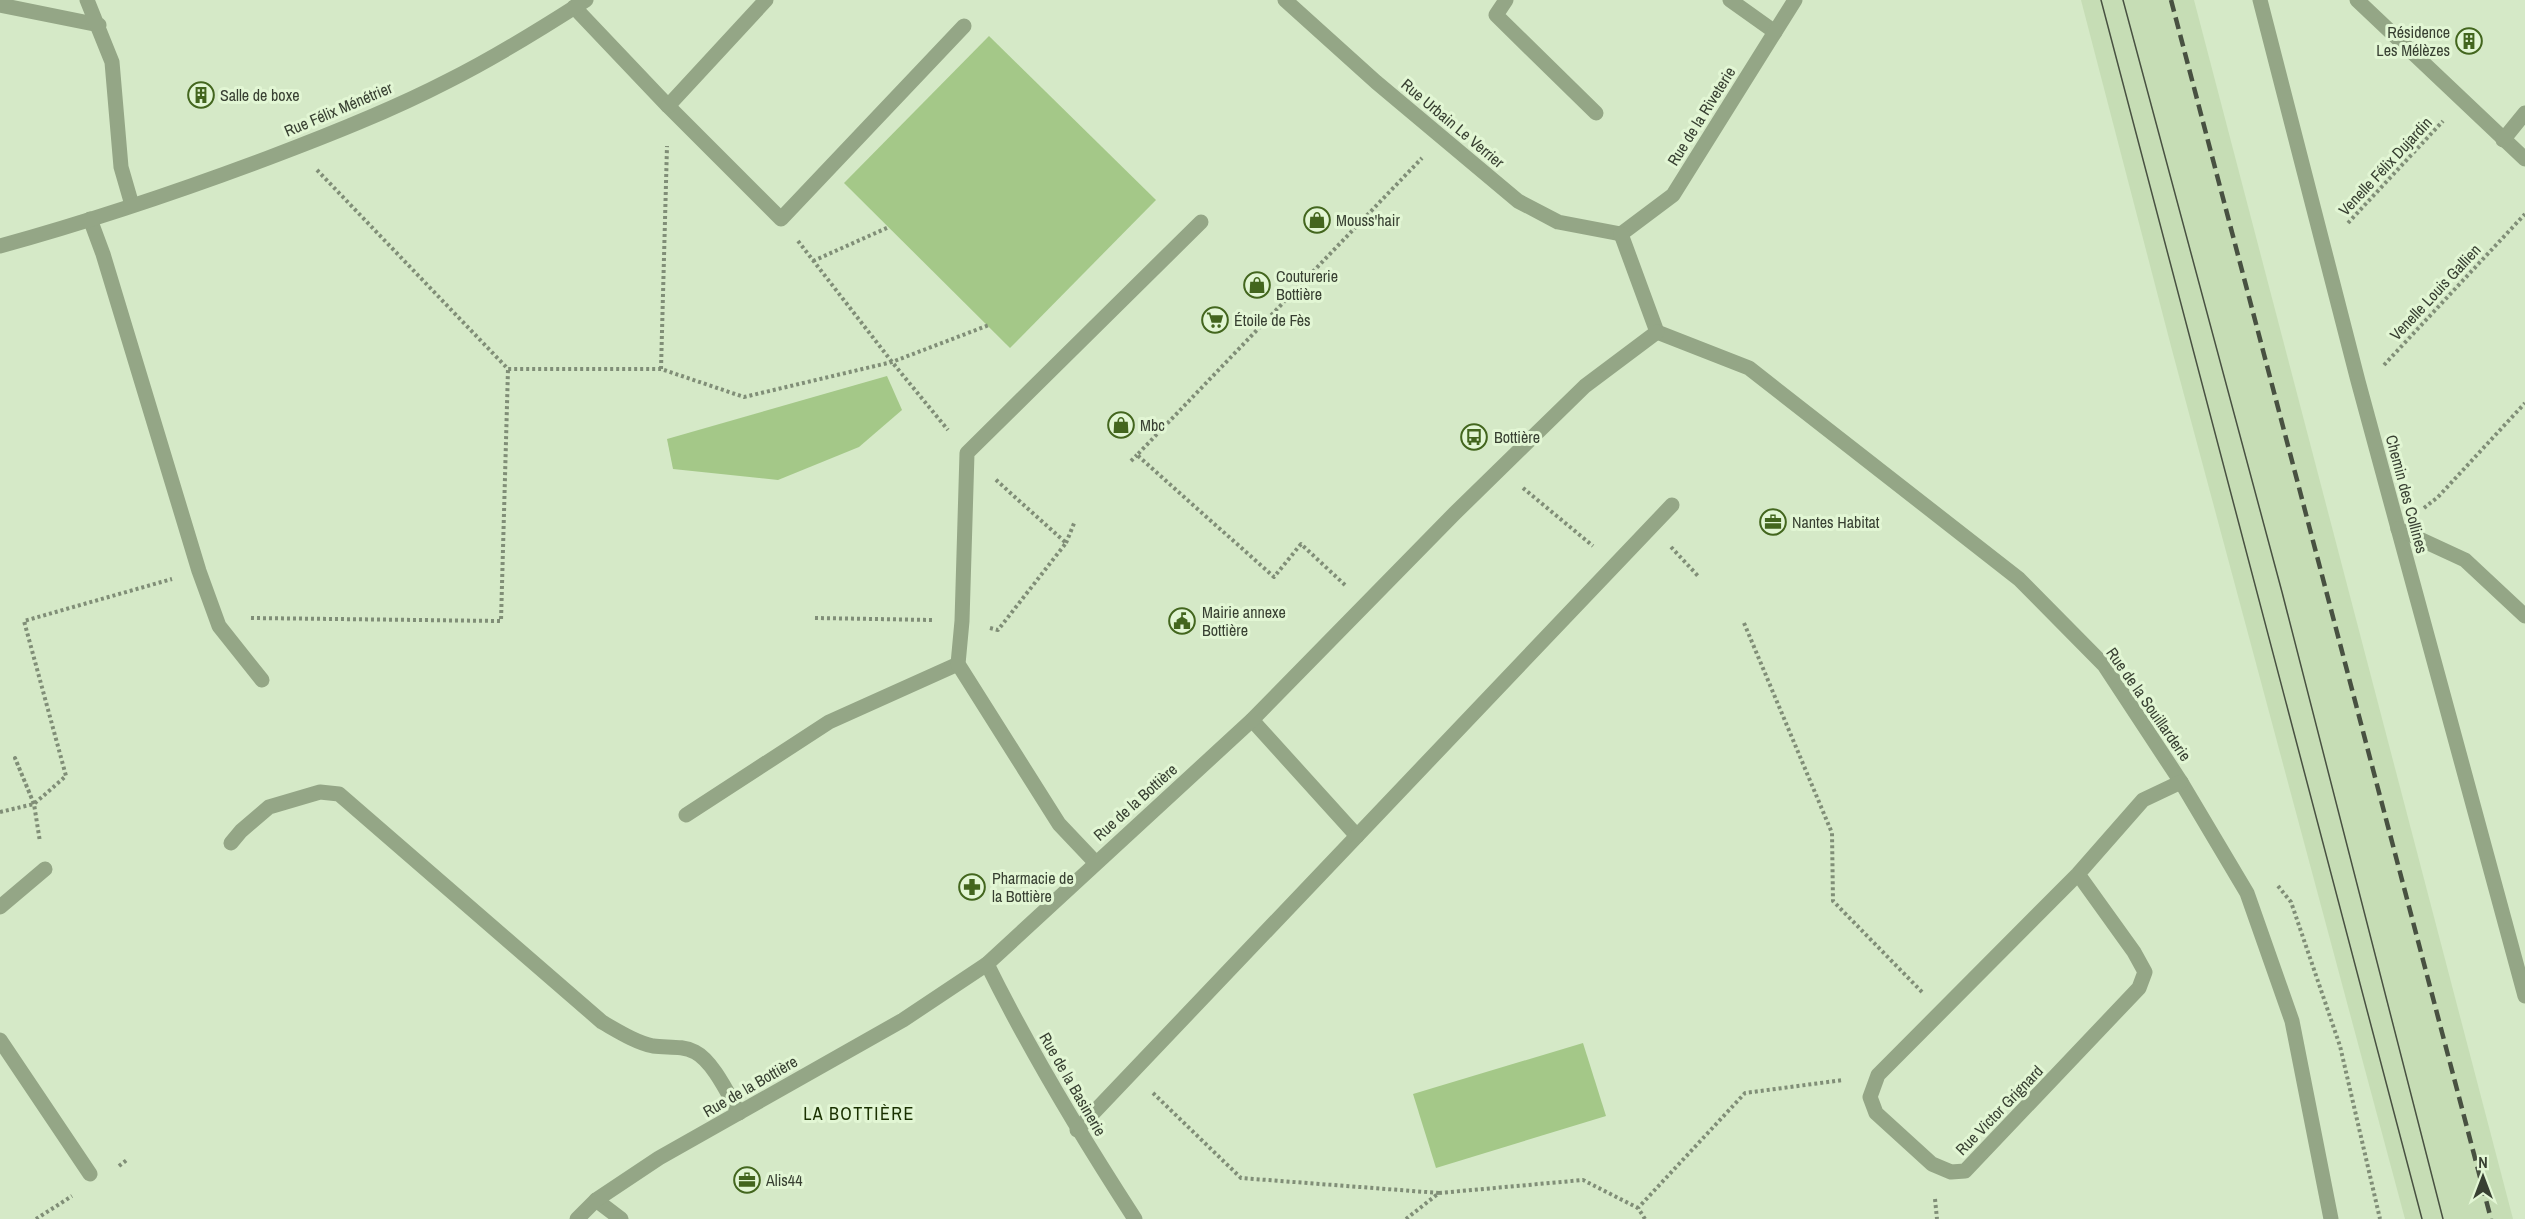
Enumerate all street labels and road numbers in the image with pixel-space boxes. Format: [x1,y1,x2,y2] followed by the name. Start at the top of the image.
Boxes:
[1662,62,1740,170] street label: Rue de la Riveterie
[1397,73,1510,173] street label: Rue Urbain Le Verrier
[281,76,396,142] street label: Rue Félix Ménétrier
[2333,112,2437,220] street label: Venelle Félix Dujardin
[2385,239,2485,345] street label: Venelle Louis Gallien
[2381,432,2433,556] street label: Chemin des Collines
[2102,643,2196,765] street label: Rue de la Souillarderie
[1088,758,1182,846] street label: Rue de la Bottière
[1034,1028,1112,1140] street label: Rue de la Basinerie
[699,1050,801,1122] street label: Rue de la Bottière
[1950,1060,2048,1160] street label: Rue Victor Grignard

